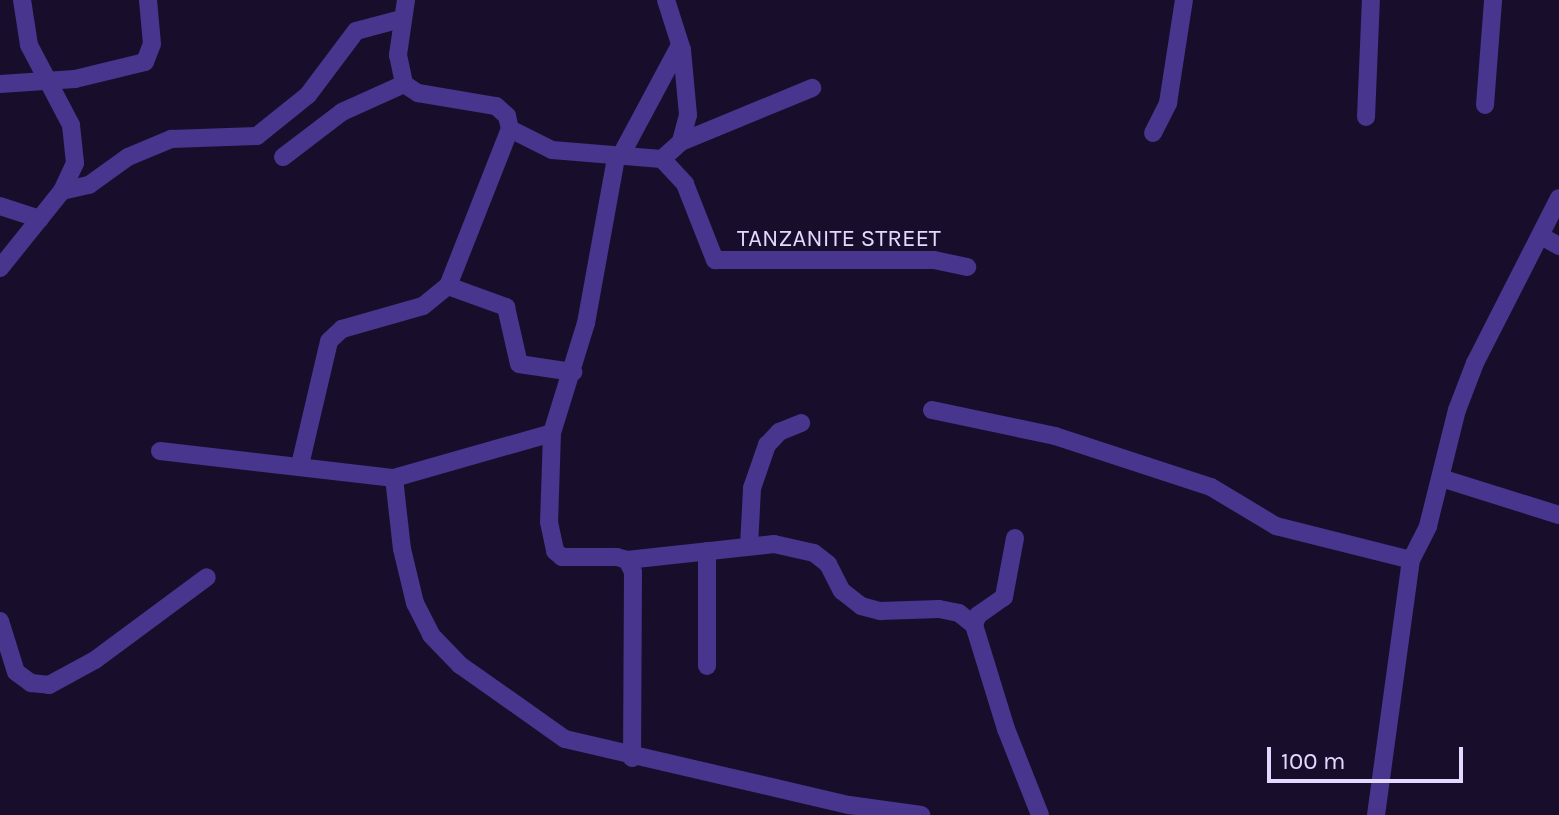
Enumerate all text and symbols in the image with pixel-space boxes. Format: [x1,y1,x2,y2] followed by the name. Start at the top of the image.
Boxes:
[737,225,941,253] street label: TANZANITE STREET
[1271,731,1467,781] scale bar
[1281,747,1346,775] text: 100 m

